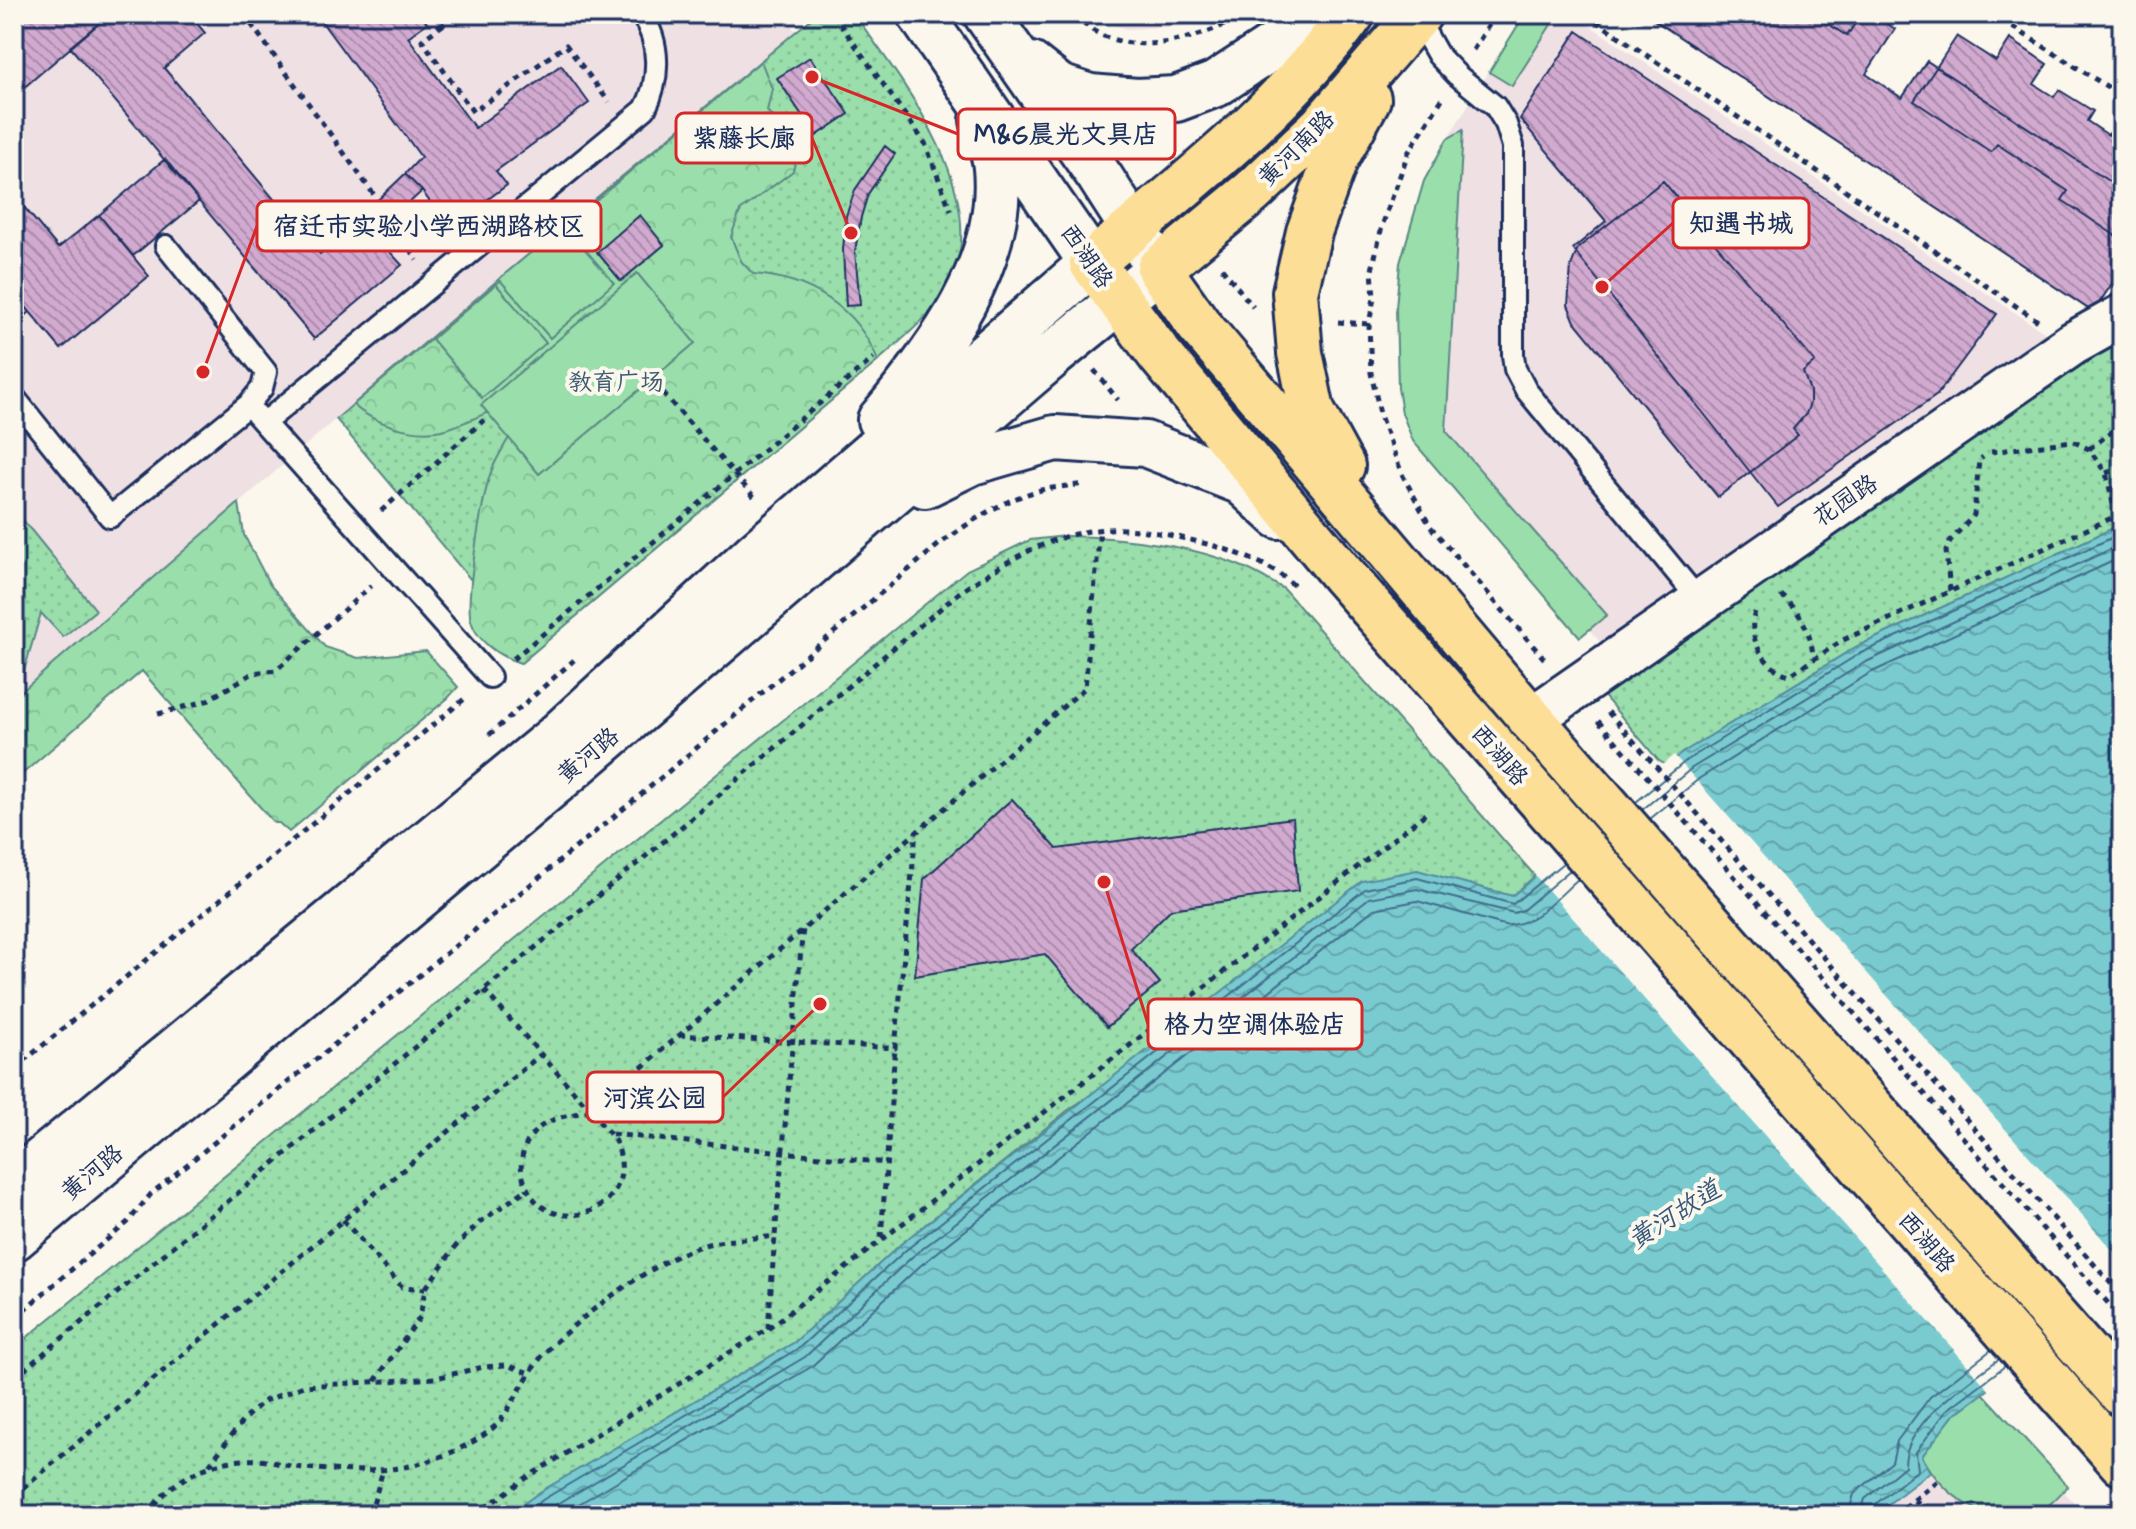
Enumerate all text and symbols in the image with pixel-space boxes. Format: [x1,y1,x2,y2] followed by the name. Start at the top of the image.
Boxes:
[1252,104,1342,194] street label: 黄河南路
[958,109,1175,159] callout: M&G晨光文具店
[676,113,812,163] callout: 紫藤长廊
[974,119,1158,153] text: M&G晨光文具店
[692,123,796,157] text: 紫藤长廊
[1673,198,1809,248] callout: 知遇书城
[257,201,601,251] callout: 宿迁市实验小学西湖路校区
[1689,208,1793,242] text: 知遇书城
[273,211,585,245] text: 宿迁市实验小学西湖路校区
[1052,218,1119,295] street label: 西湖路
[568,368,664,399] park label: 教育广场
[1807,468,1884,534] street label: 花园路
[1464,719,1534,793] street label: 西湖路
[551,721,627,791] street label: 黄河路
[1148,999,1362,1049] callout: 格力空调体验店
[1164,1009,1346,1043] text: 格力空调体验店
[587,1072,723,1122] callout: 河滨公园
[603,1083,707,1117] text: 河滨公园
[55,1138,131,1208] street label: 黄河路
[1622,1172,1730,1258] water label: 黄河故道
[1891,1206,1961,1280] street label: 西湖路

